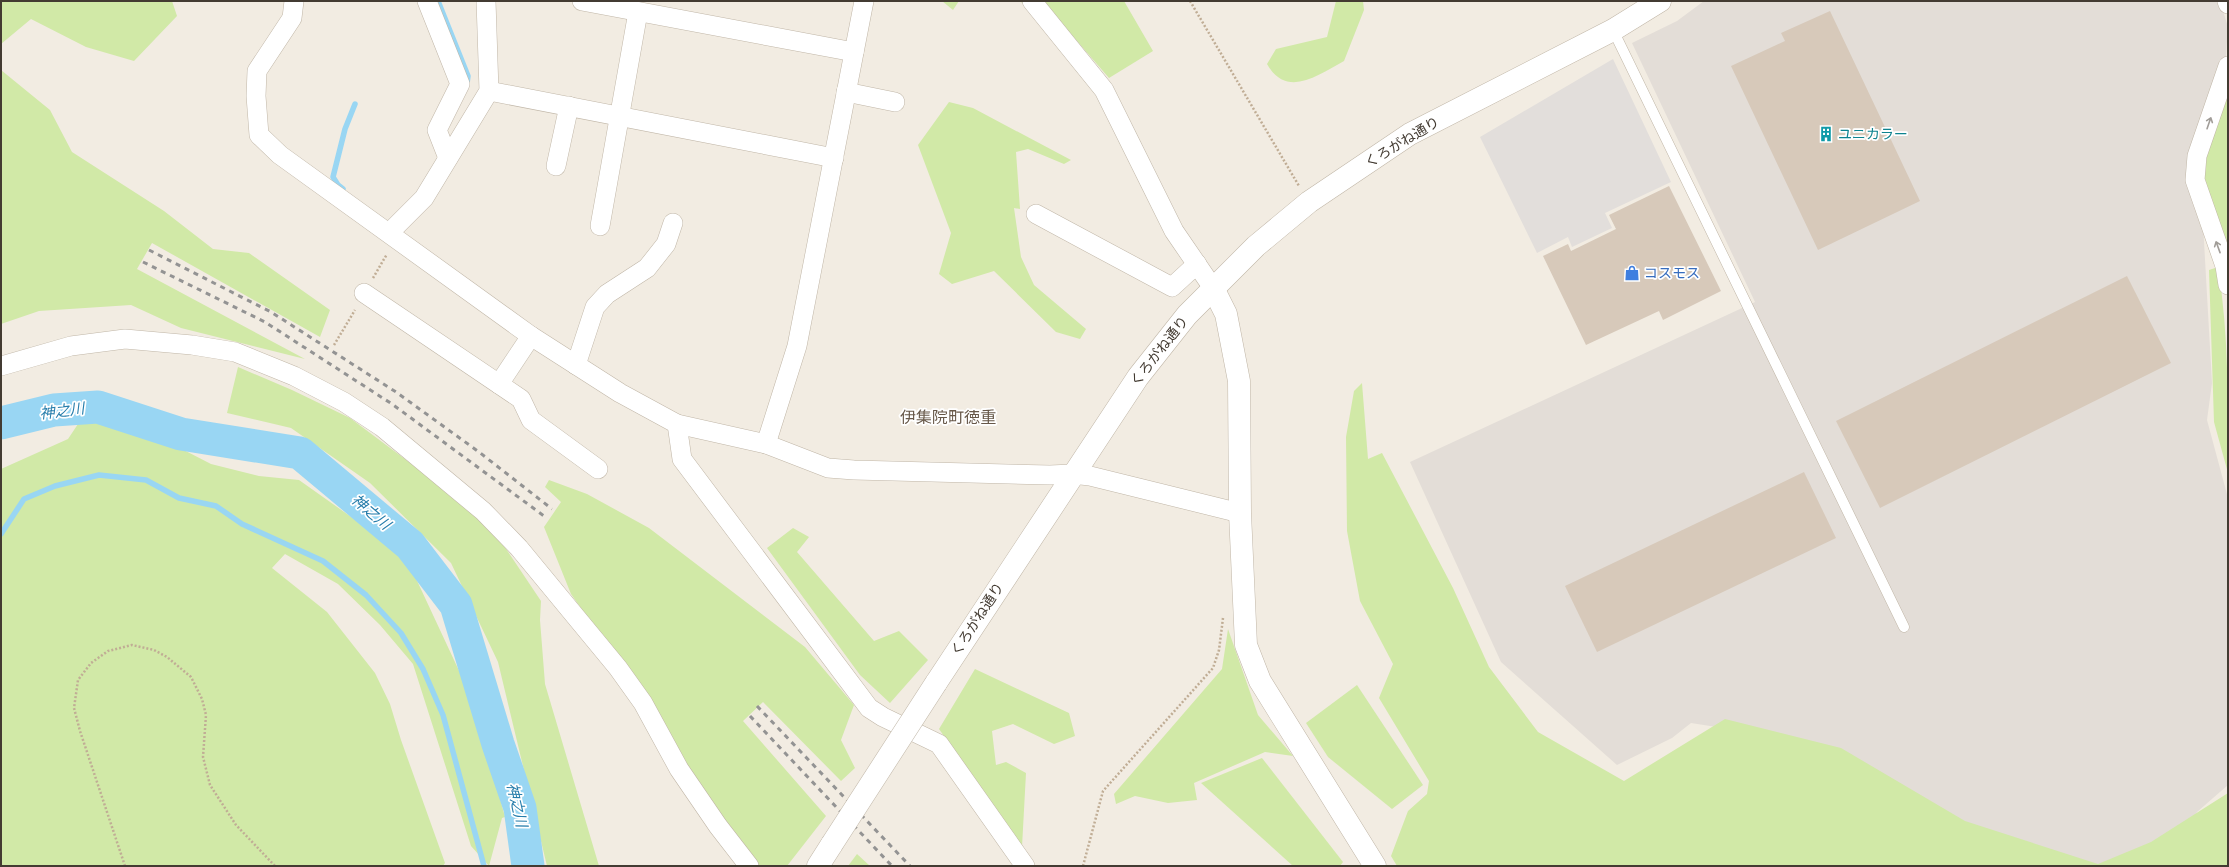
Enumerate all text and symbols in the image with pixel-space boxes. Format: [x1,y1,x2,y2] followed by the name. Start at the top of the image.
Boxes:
[1362,114,1442,170] street label: くろがね通り
[2205,117,2213,129] one-way arrow
[1817,125,1835,143] building icon: ユニカラー
[1838,126,1908,142] place label: ユニカラー
[2214,241,2221,254] one-way arrow
[1623,264,1641,282] shop icon: コスモス
[1644,265,1700,281] place label: コスモス
[1127,313,1191,389] street label: くろがね通り
[39,399,87,422] water label: 神之川
[900,409,996,426] district label: 伊集院町徳重
[349,491,396,534] water label: 神之川
[947,579,1007,659] street label: くろがね通り
[504,781,531,831] water label: 神之川

